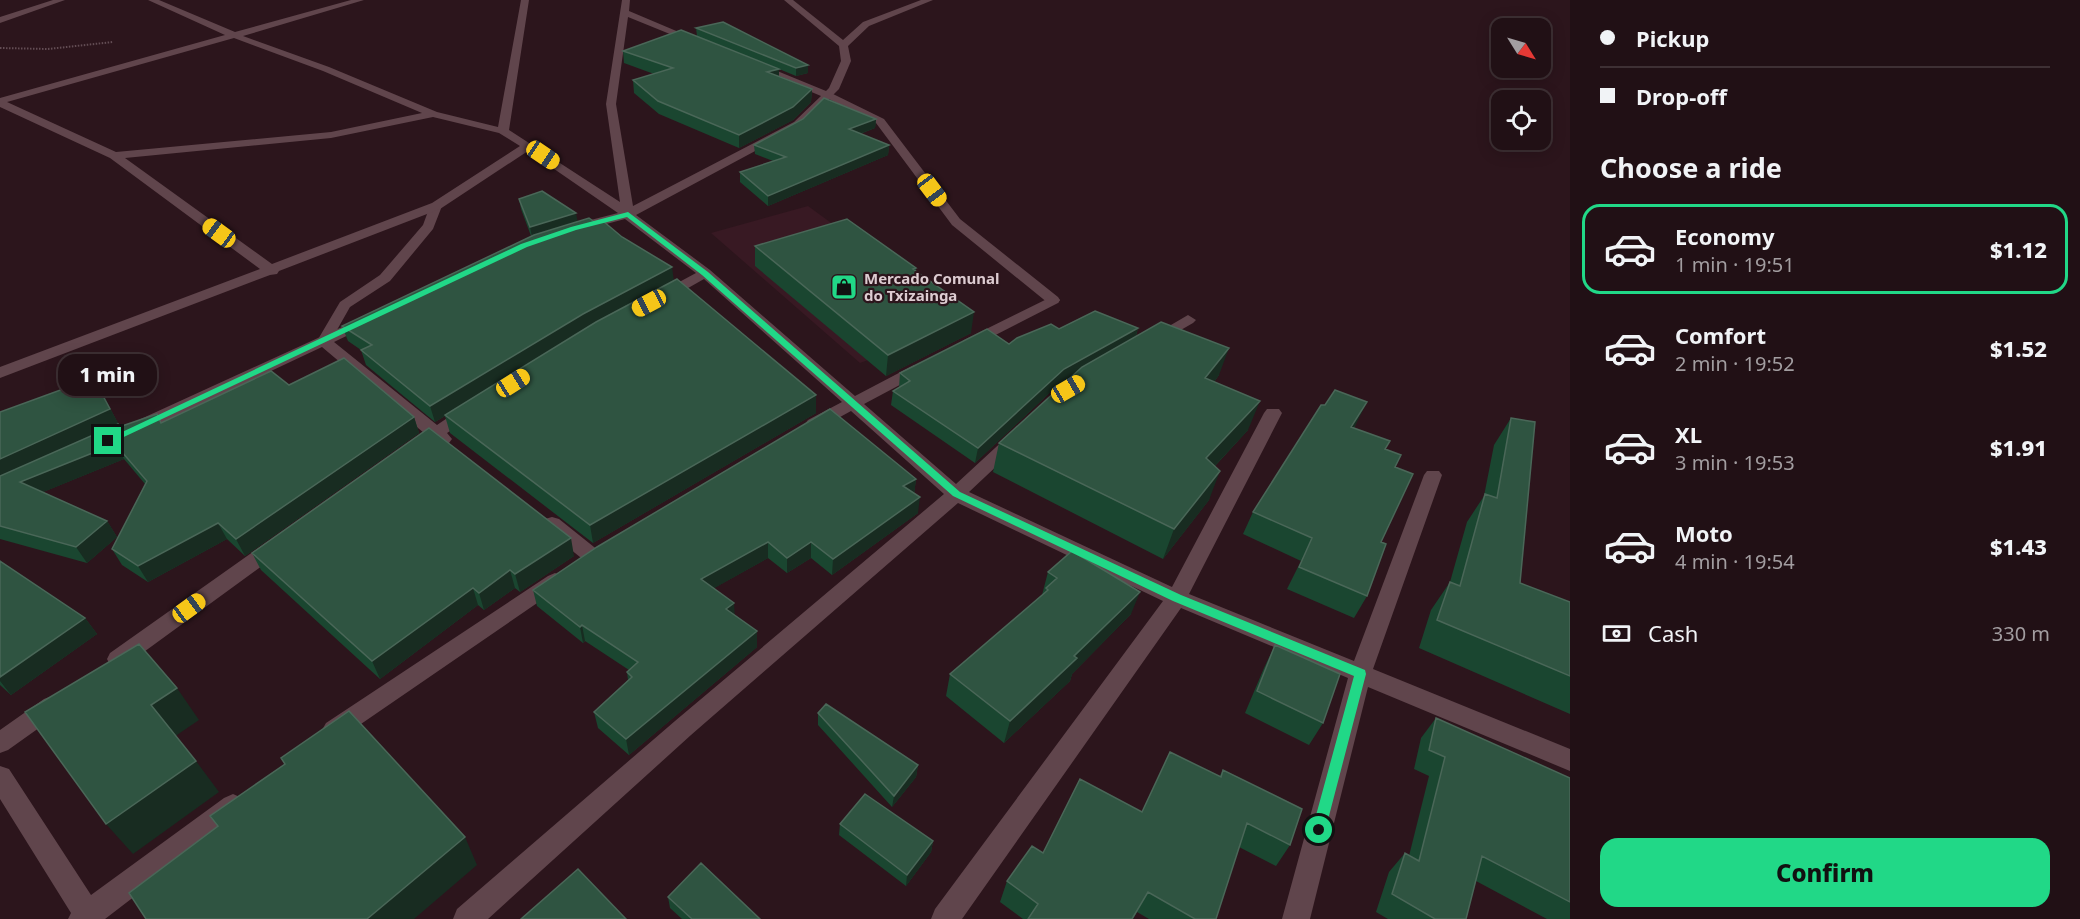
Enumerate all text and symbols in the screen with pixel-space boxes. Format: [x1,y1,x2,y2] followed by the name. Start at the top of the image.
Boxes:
[1491,18,1551,78] north arrow
[1491,18,1551,150] map controls
[1636,23,1709,53] text: Pickup
[1636,81,1727,111] text: Drop-off
[1491,90,1551,150] button: locate
[523,137,563,173] car
[1600,149,1782,186] text: Choose a ride
[914,170,950,210] car
[199,215,239,251] car
[1675,221,1774,251] text: Economy
[1603,222,1657,276] icon: car
[1990,234,2047,264] text: $1.12
[1675,251,1795,278] text: 1 min · 19:51
[864,268,1000,305] place label: Mercado Comunal do Txizainga
[829,272,859,302] shop icon: Mercado Comunal do Txizainga
[629,287,669,319] car
[1675,320,1766,350] text: Comfort
[1603,321,1657,375] icon: car
[1990,333,2047,363] text: $1.52
[1675,350,1795,377] text: 2 min · 19:52
[58,354,158,396] callout: 1 min
[80,361,135,388] text: 1 min
[493,366,533,400] car
[1048,372,1088,406] car
[1675,419,1702,449] text: XL
[1603,420,1657,474] icon: car
[94,427,121,454] route end
[1990,432,2047,462] text: $1.91
[1675,449,1795,476] text: 3 min · 19:53
[1675,518,1733,548] text: Moto
[1603,519,1657,573] icon: car
[1990,531,2047,561] text: $1.43
[1675,548,1795,575] text: 4 min · 19:54
[169,590,209,626] car
[1600,617,1633,650] icon: cash
[1648,618,1698,648] text: Cash
[1992,620,2050,647] text: 330 m
[1305,816,1332,843] route start
[1600,838,2050,907] button: Confirm

